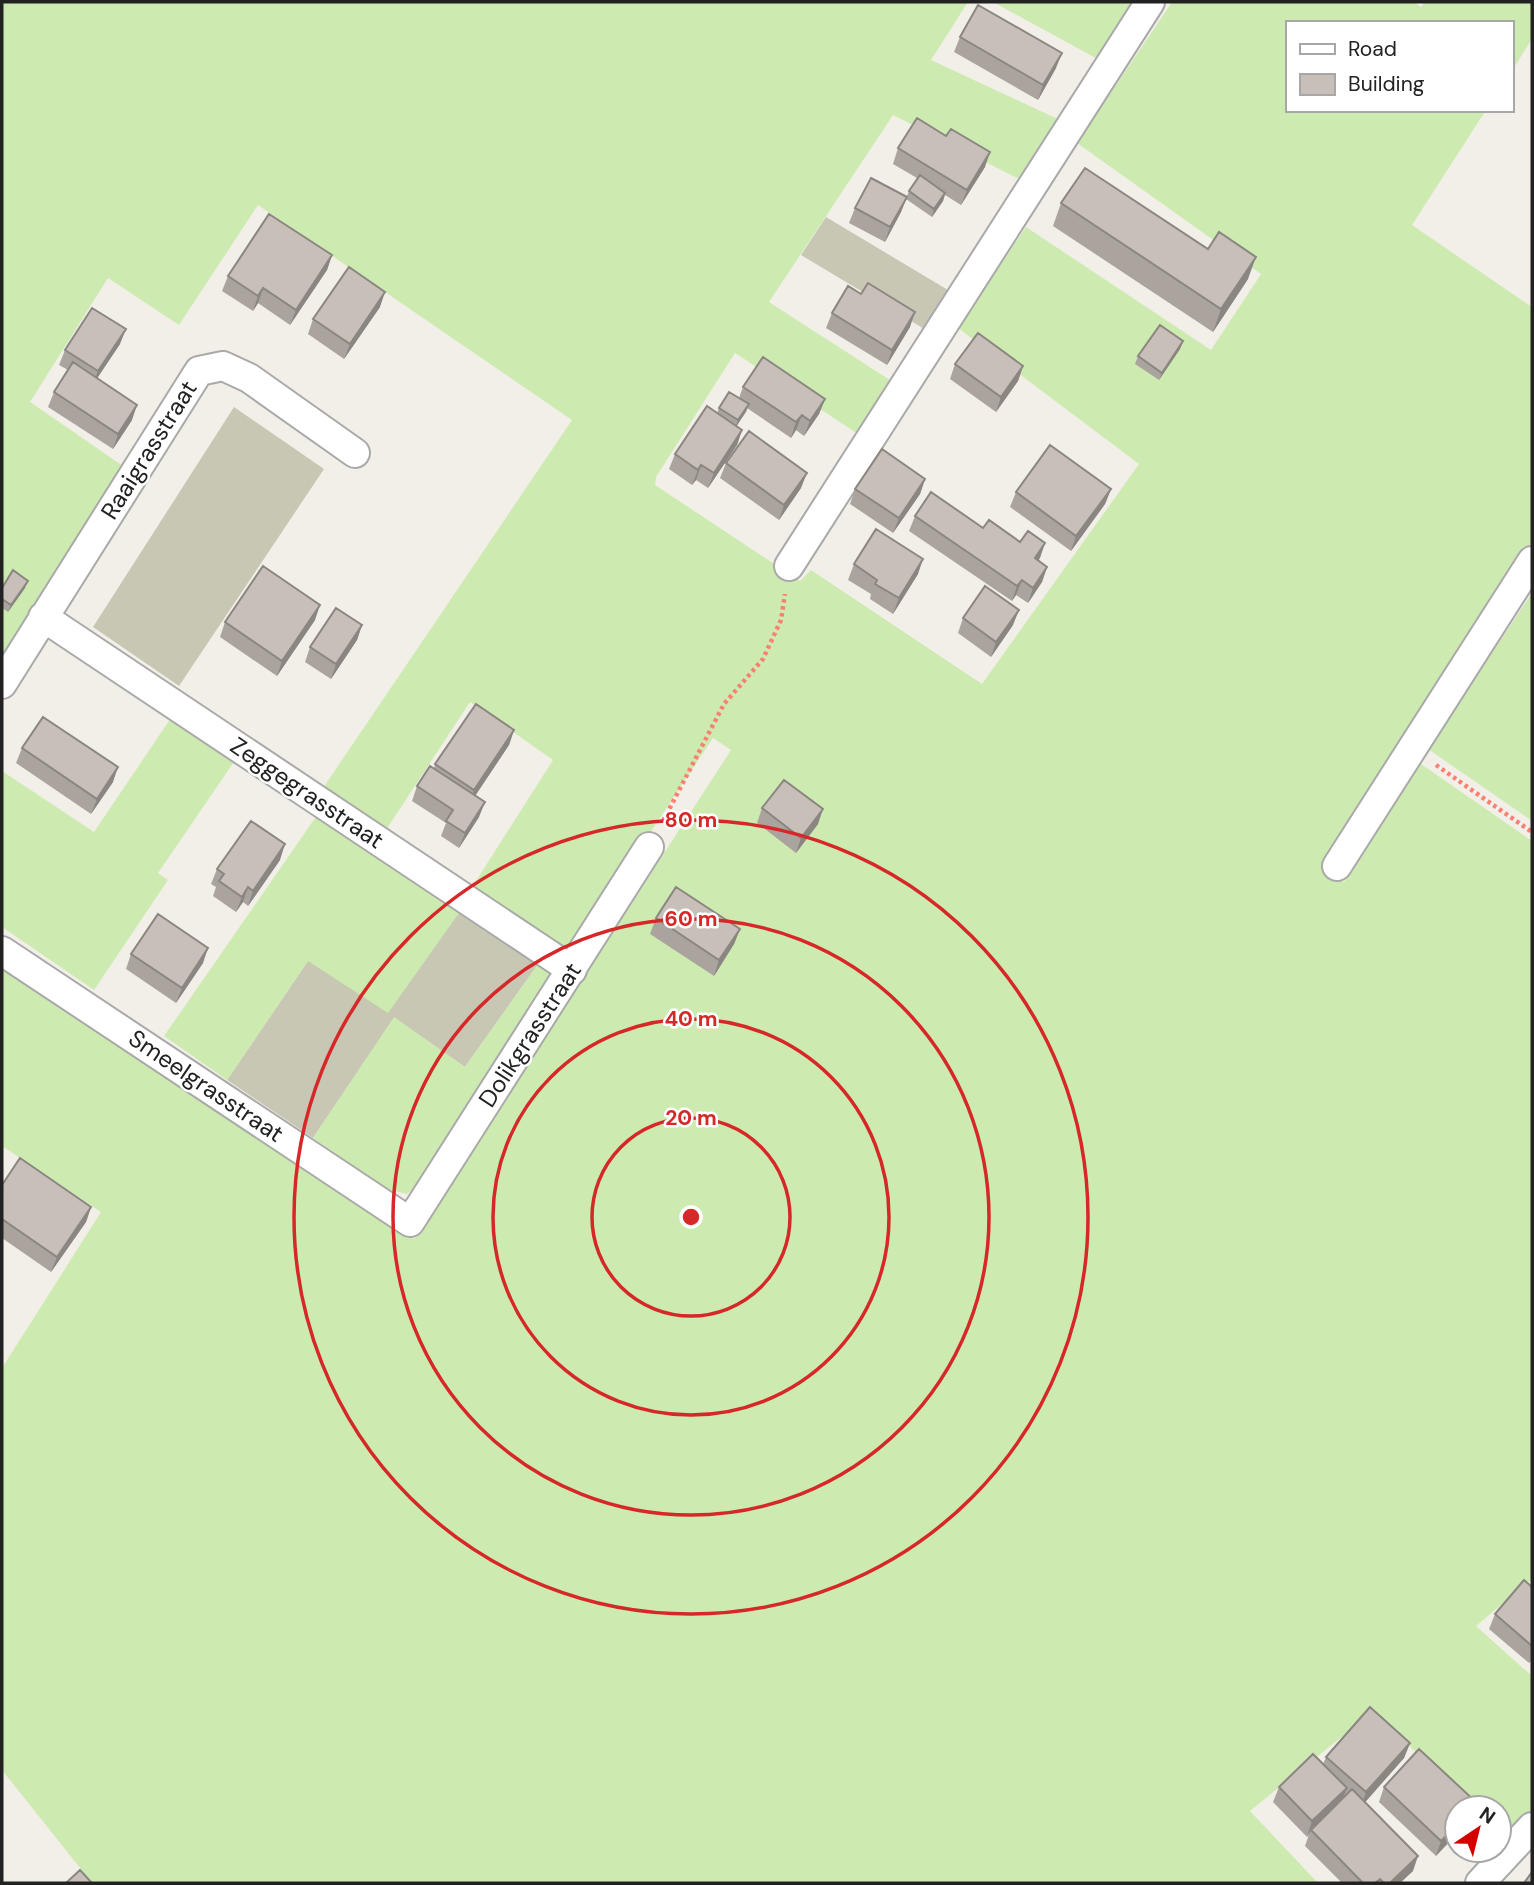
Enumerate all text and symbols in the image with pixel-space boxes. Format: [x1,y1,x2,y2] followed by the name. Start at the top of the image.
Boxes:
[1286,21,1513,112] legend
[1348,35,1397,63] text: Road
[1348,70,1425,98] text: Building
[94,374,204,525] street label: Raaigrasstraat
[225,730,390,855] street label: Zeggegrasstraat
[665,806,717,834] text: 80 m
[665,905,717,933] text: 60 m
[471,957,588,1113] street label: Dolikgrasstraat
[664,1005,718,1033] text: 40 m
[123,1022,290,1149] street label: Smeelgrasstraat
[665,1104,717,1132] text: 20 m
[679,1205,703,1229] centre of rings
[1443,1794,1513,1864] north arrow
[1475,1801,1500,1830] text: N

